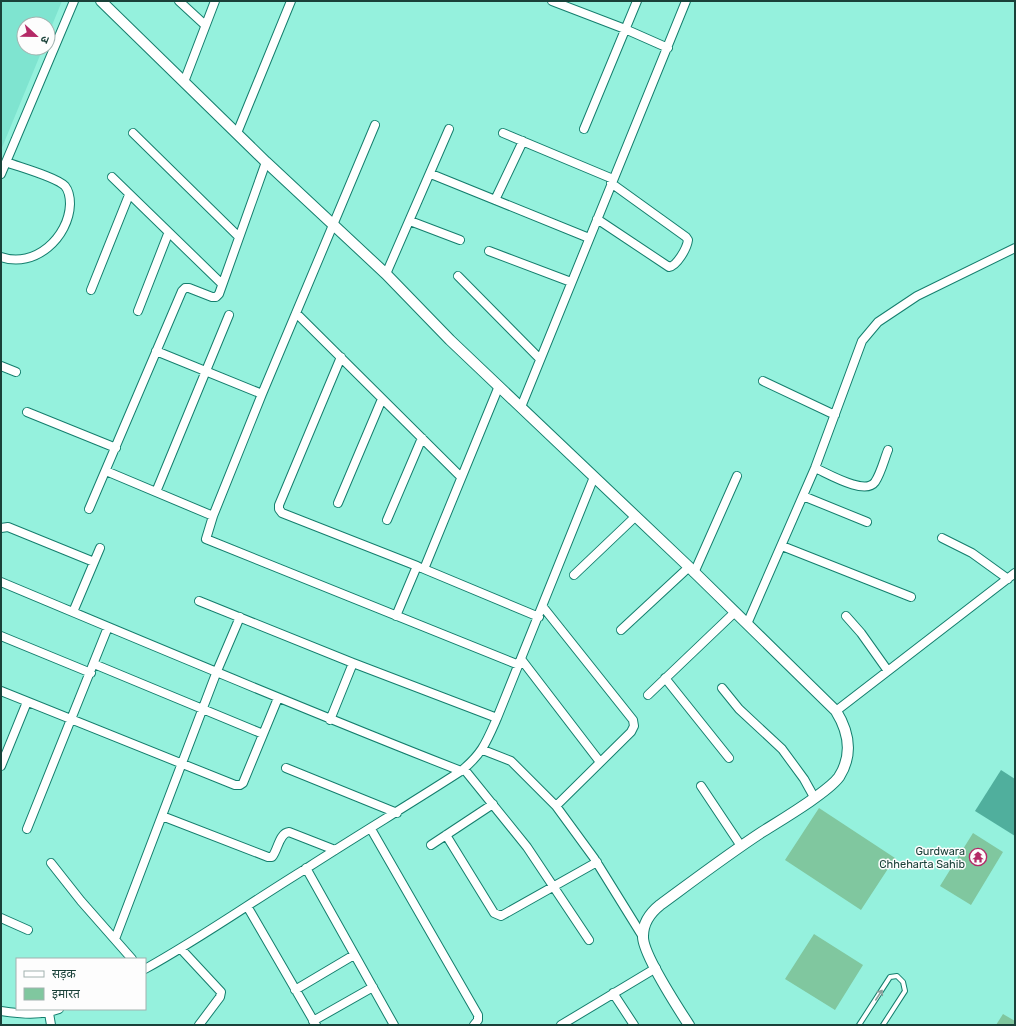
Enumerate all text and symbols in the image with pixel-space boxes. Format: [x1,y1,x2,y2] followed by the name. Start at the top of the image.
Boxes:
[16,16,56,56] north arrow
[37,34,52,45] text: उ
[879,845,965,871] place label: Gurdwara Chheharta Sahib
[968,847,988,867] temple icon: Gurdwara Chheharta Sahib
[16,958,146,1010] legend
[52,967,77,981] text: सड़क
[52,987,81,1001] text: इमारत
[874,989,883,1000] one-way arrow

